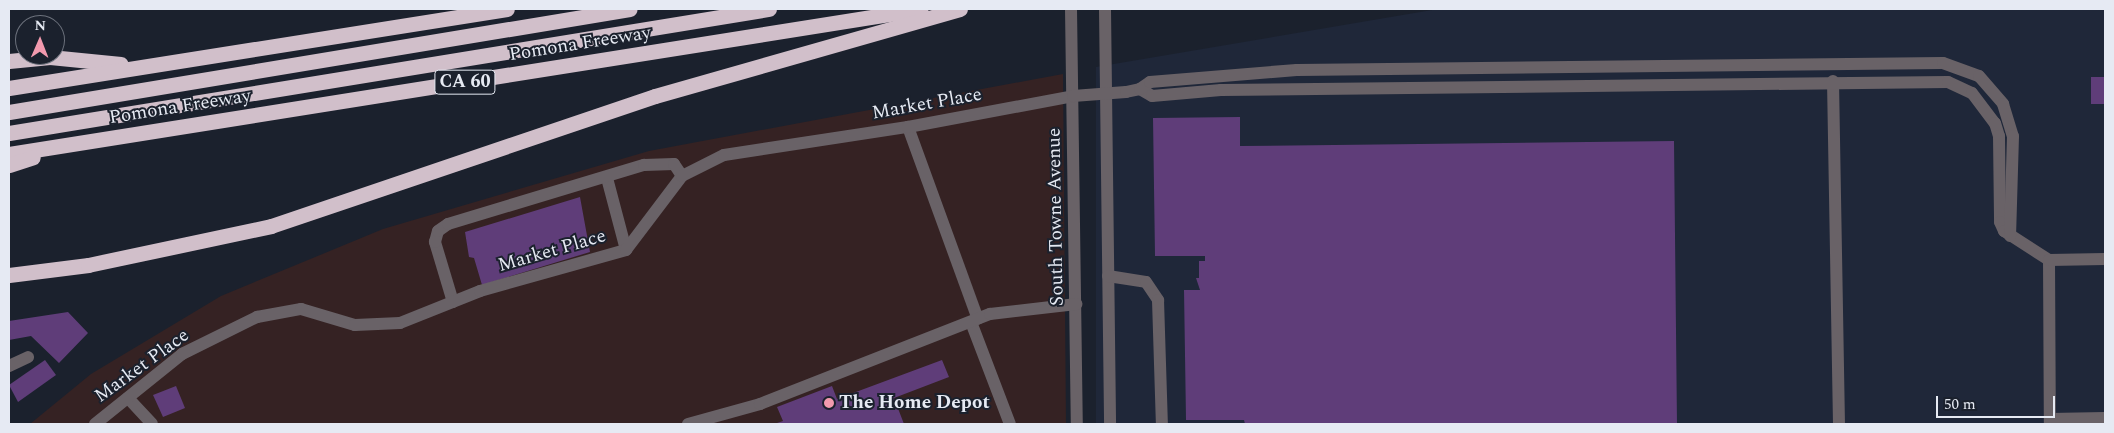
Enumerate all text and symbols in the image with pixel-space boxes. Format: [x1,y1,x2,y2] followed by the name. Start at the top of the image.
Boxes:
[15,15,65,65] north arrow
[34,15,46,36] text: N
[507,22,653,66] street label: Pomona Freeway
[434,66,496,98] road number: CA 60
[870,83,984,125] street label: Market Place
[107,85,253,129] street label: Pomona Freeway
[1043,128,1069,306] street label: South Towne Avenue
[495,225,609,277] street label: Market Place
[90,324,194,408] street label: Market Place
[1939,386,2058,418] scale bar
[839,392,990,414] place label: The Home Depot
[1944,393,1976,416] text: 50 m
[823,397,835,409] marker: The Home Depot

